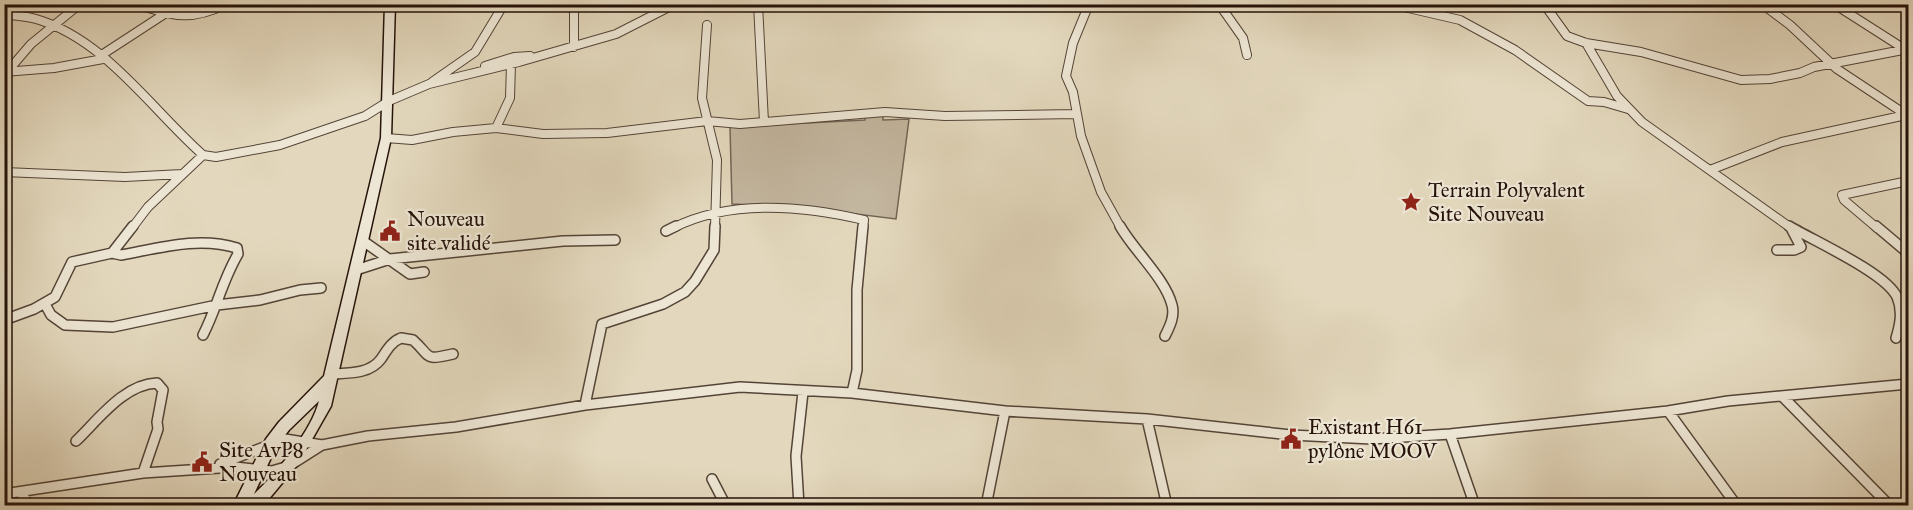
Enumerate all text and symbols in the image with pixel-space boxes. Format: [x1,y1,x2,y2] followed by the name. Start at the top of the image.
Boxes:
[1428,177,1586,227] place label: Terrain Polyvalent Site Nouveau
[1399,190,1423,214] place icon: Terrain Polyvalent Site Nouveau
[407,206,491,256] place label: Nouveau site validé
[378,219,402,243] public building icon: Nouveau site validé
[1307,414,1438,464] place label: Existant H61 pylône MOOV
[1279,427,1303,451] public building icon: Existant H61 pylône MOOV
[219,437,304,487] place label: Site AvP8 Nouveau
[190,450,214,474] public building icon: Site AvP8 Nouveau

